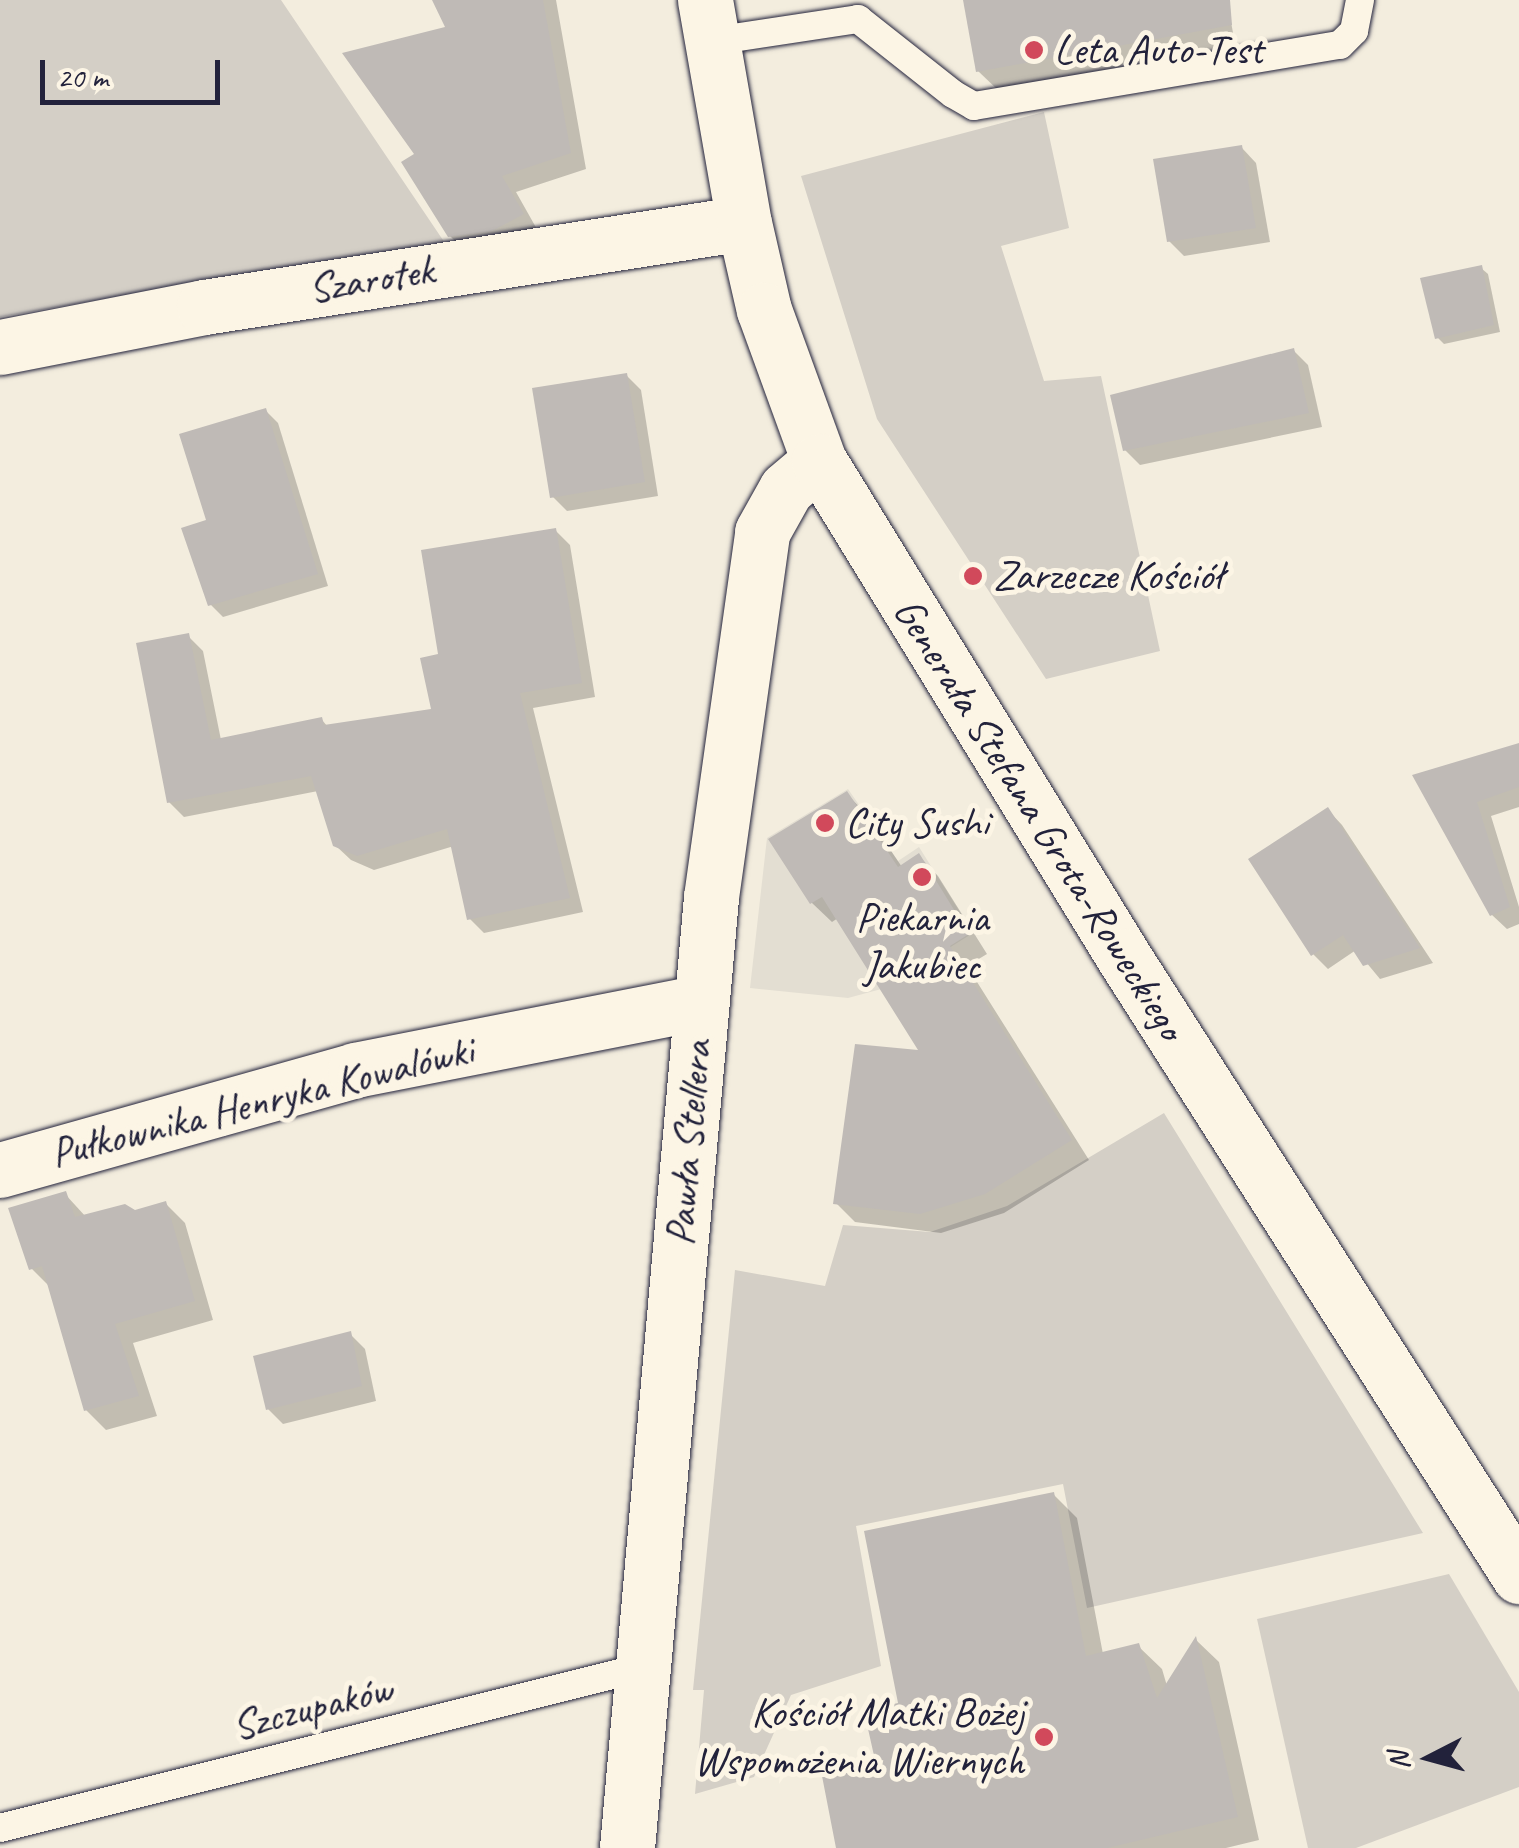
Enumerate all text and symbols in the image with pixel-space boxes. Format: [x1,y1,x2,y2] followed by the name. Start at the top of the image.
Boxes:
[1054,25,1262,75] place label: Leta Auto-Test
[1023,39,1045,61] marker: Leta Auto-Test
[45,40,225,102] scale bar
[57,58,108,96] text: 20 m
[305,245,437,315] street label: Szarotek
[993,551,1222,601] place label: Zarzecze Kościół
[962,565,984,587] marker: Zarzecze Kościół
[883,590,1195,1048] street label: Generała Stefana Grota-Roweckiego
[845,798,987,848] place label: City Sushi
[814,812,836,834] marker: City Sushi
[911,866,933,888] marker: Piekarnia Jakubiec
[856,893,988,991] place label: Piekarnia Jakubiec
[47,1025,477,1179] street label: Pułkownika Henryka Kowalówki
[655,1039,723,1247] street label: Pawła Stellera
[227,1664,397,1752] street label: Szczupaków
[694,1688,1024,1786] place label: Kościół Matki Bożej Wspomożenia Wiernych
[1379,1708,1479,1808] north arrow
[1033,1726,1055,1748] marker: Kościół Matki Bożej Wspomożenia Wiernych
[1380,1751,1417,1772] text: N

